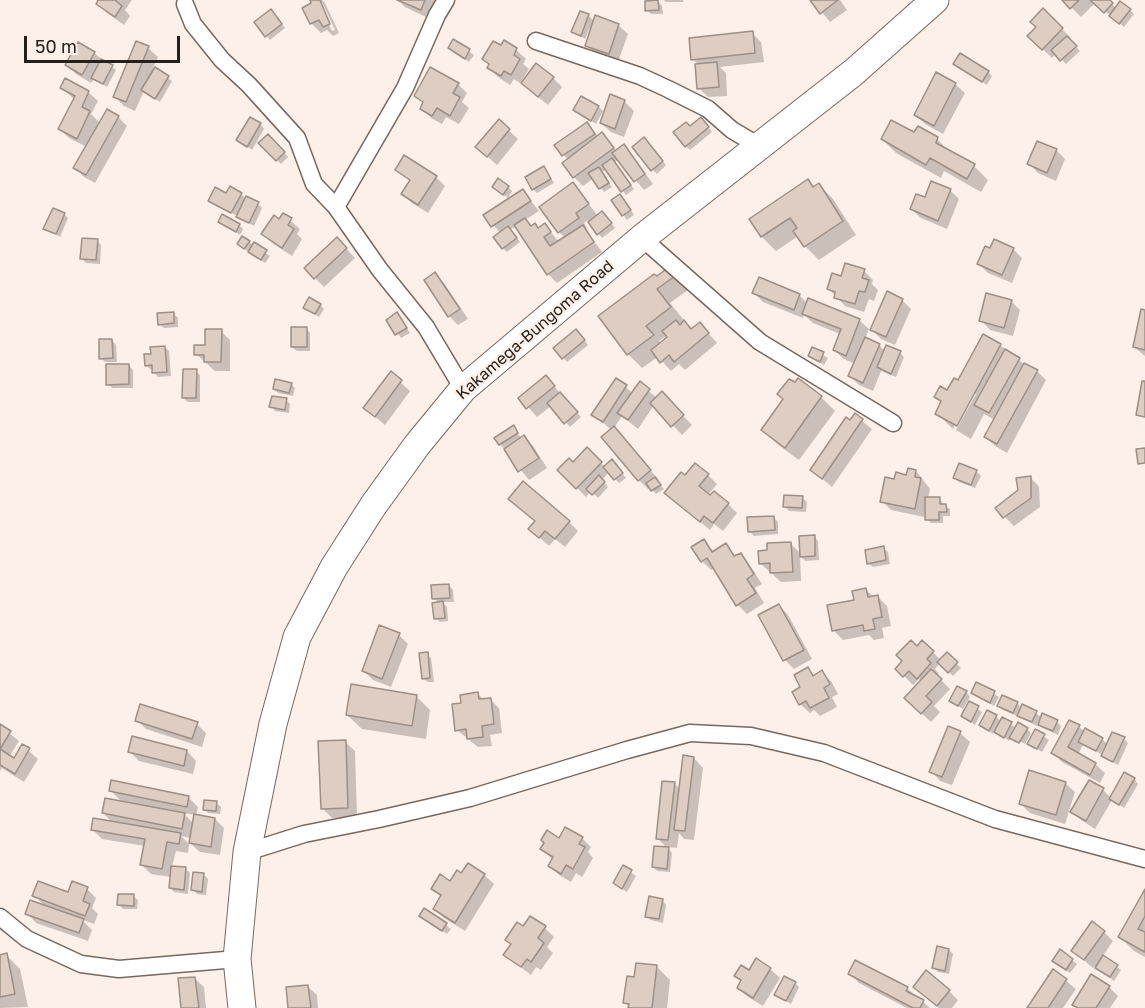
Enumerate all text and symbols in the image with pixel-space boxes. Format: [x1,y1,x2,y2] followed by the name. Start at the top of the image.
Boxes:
[27,24,183,62] scale bar
[35,35,77,57] text: 50 m
[452,256,618,404] street label: Kakamega-Bungoma Road

